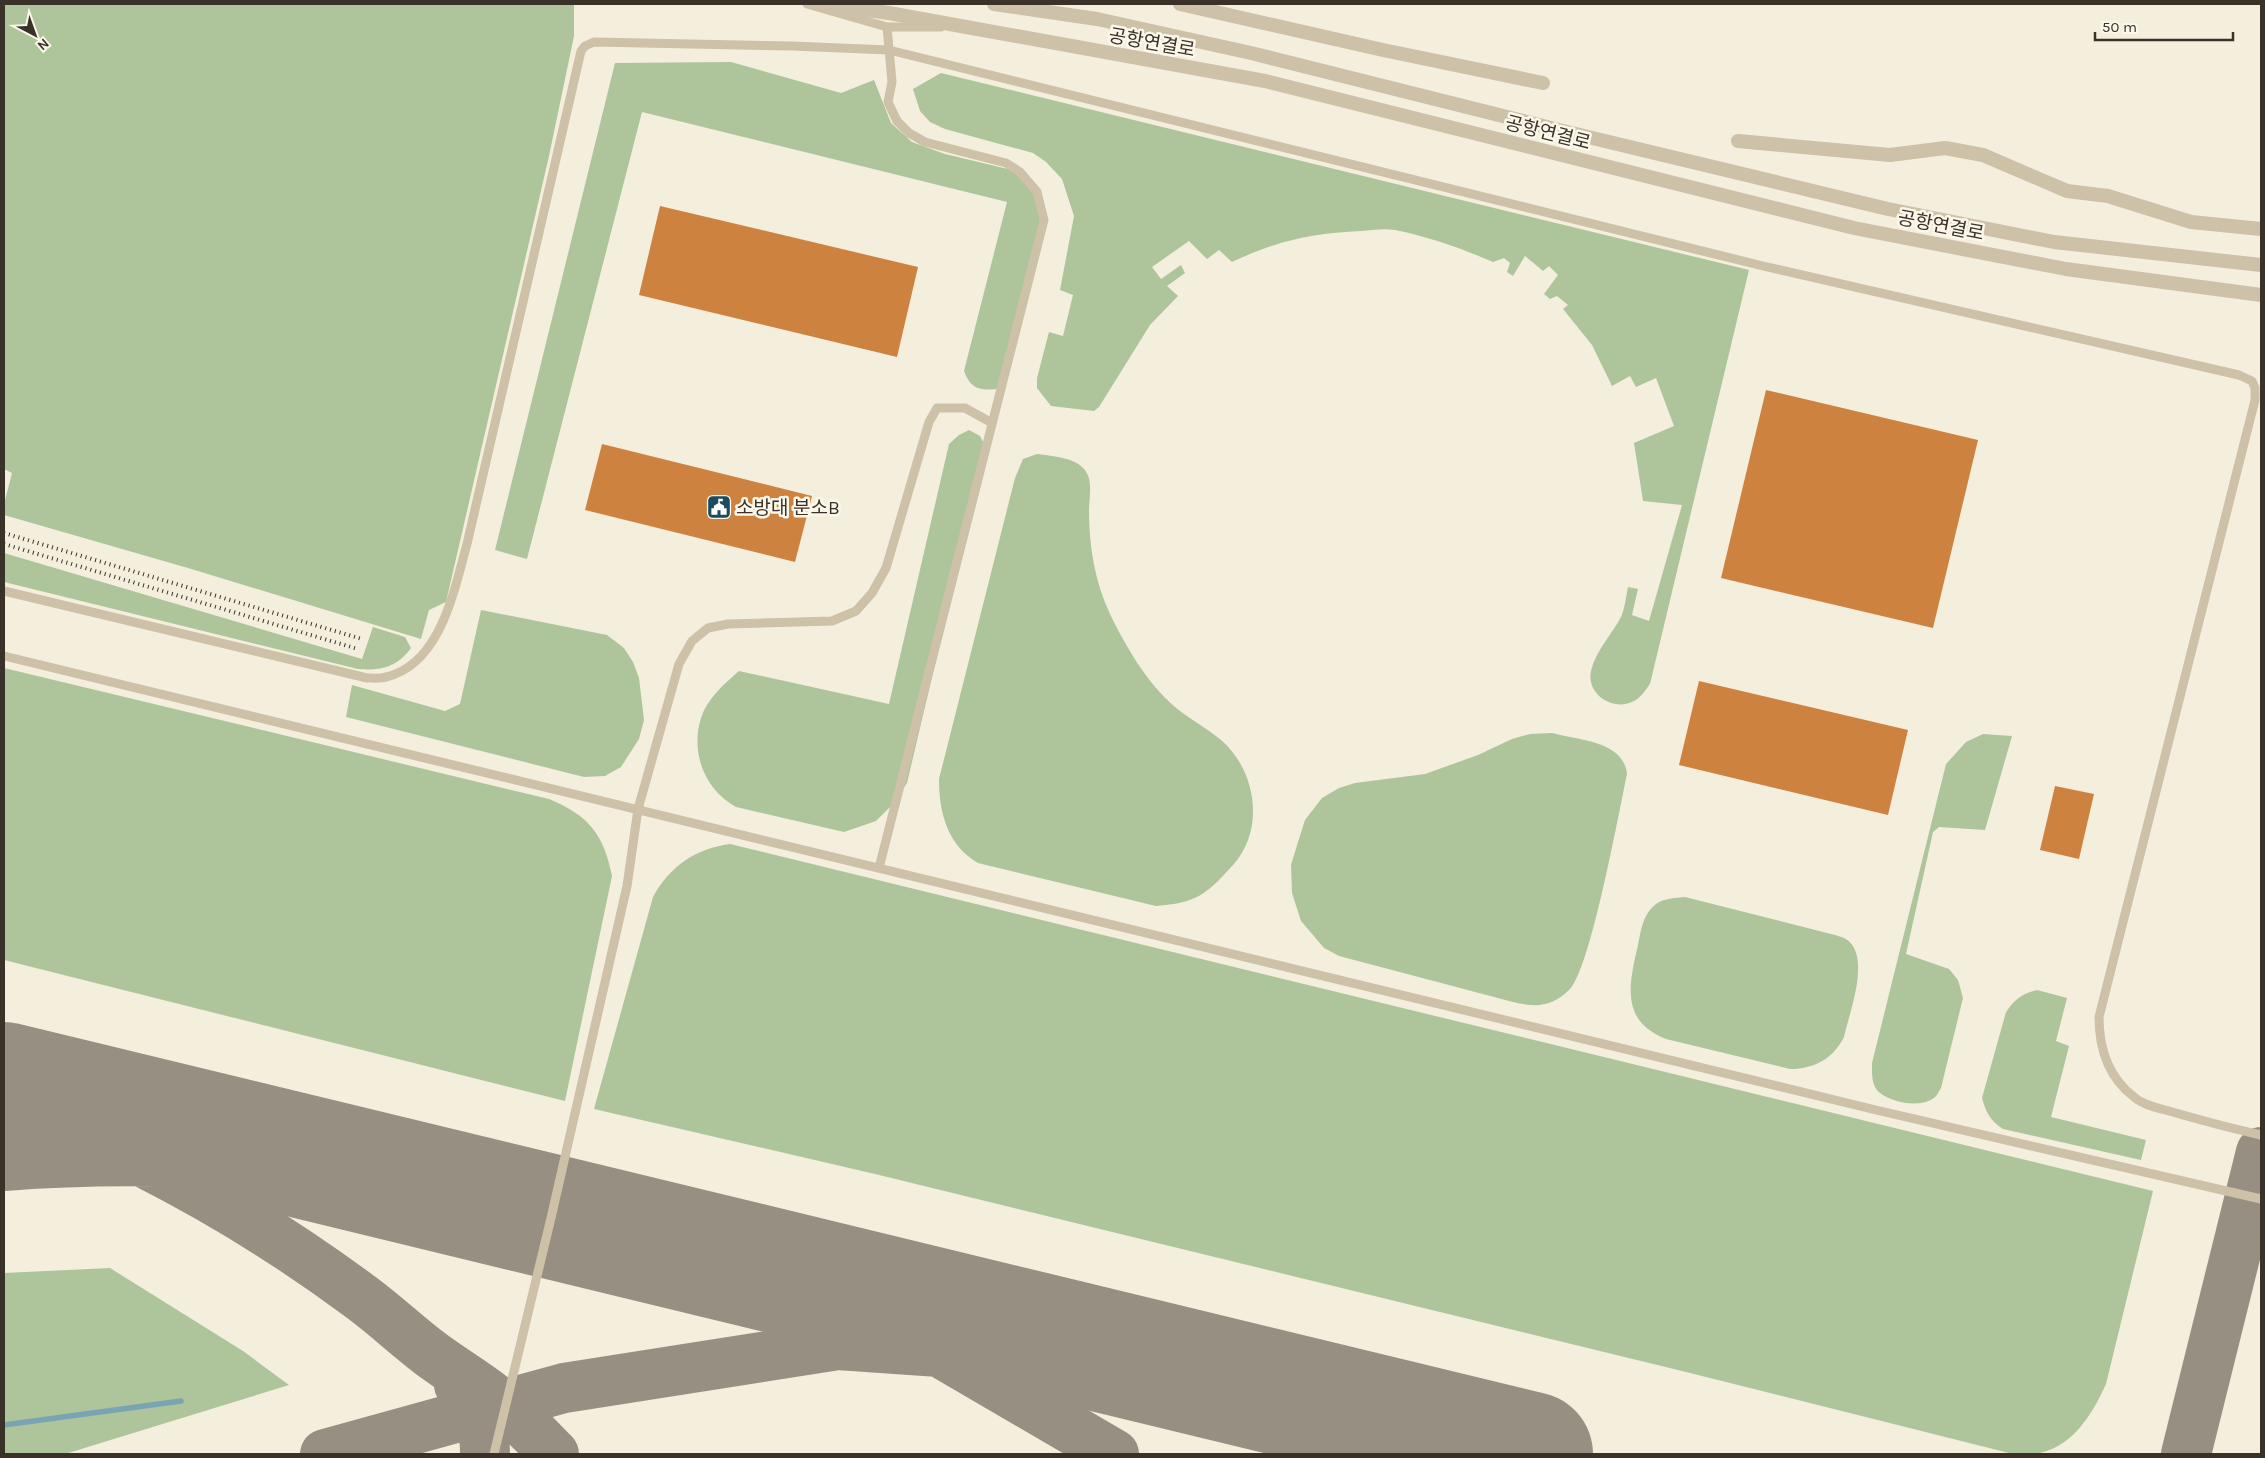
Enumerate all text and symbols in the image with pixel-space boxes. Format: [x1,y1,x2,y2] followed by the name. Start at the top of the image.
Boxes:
[10,10,60,60] north arrow
[2095,10,2232,42] scale bar
[2102,18,2137,36] text: 50 m
[1107,25,1197,61] street label: 공항연결로
[34,35,53,54] text: N
[1503,112,1593,154] street label: 공항연결로
[1896,207,1986,245] street label: 공항연결로
[706,494,732,520] public building icon: 소방대 분소B
[736,497,840,519] place label: 소방대 분소B

